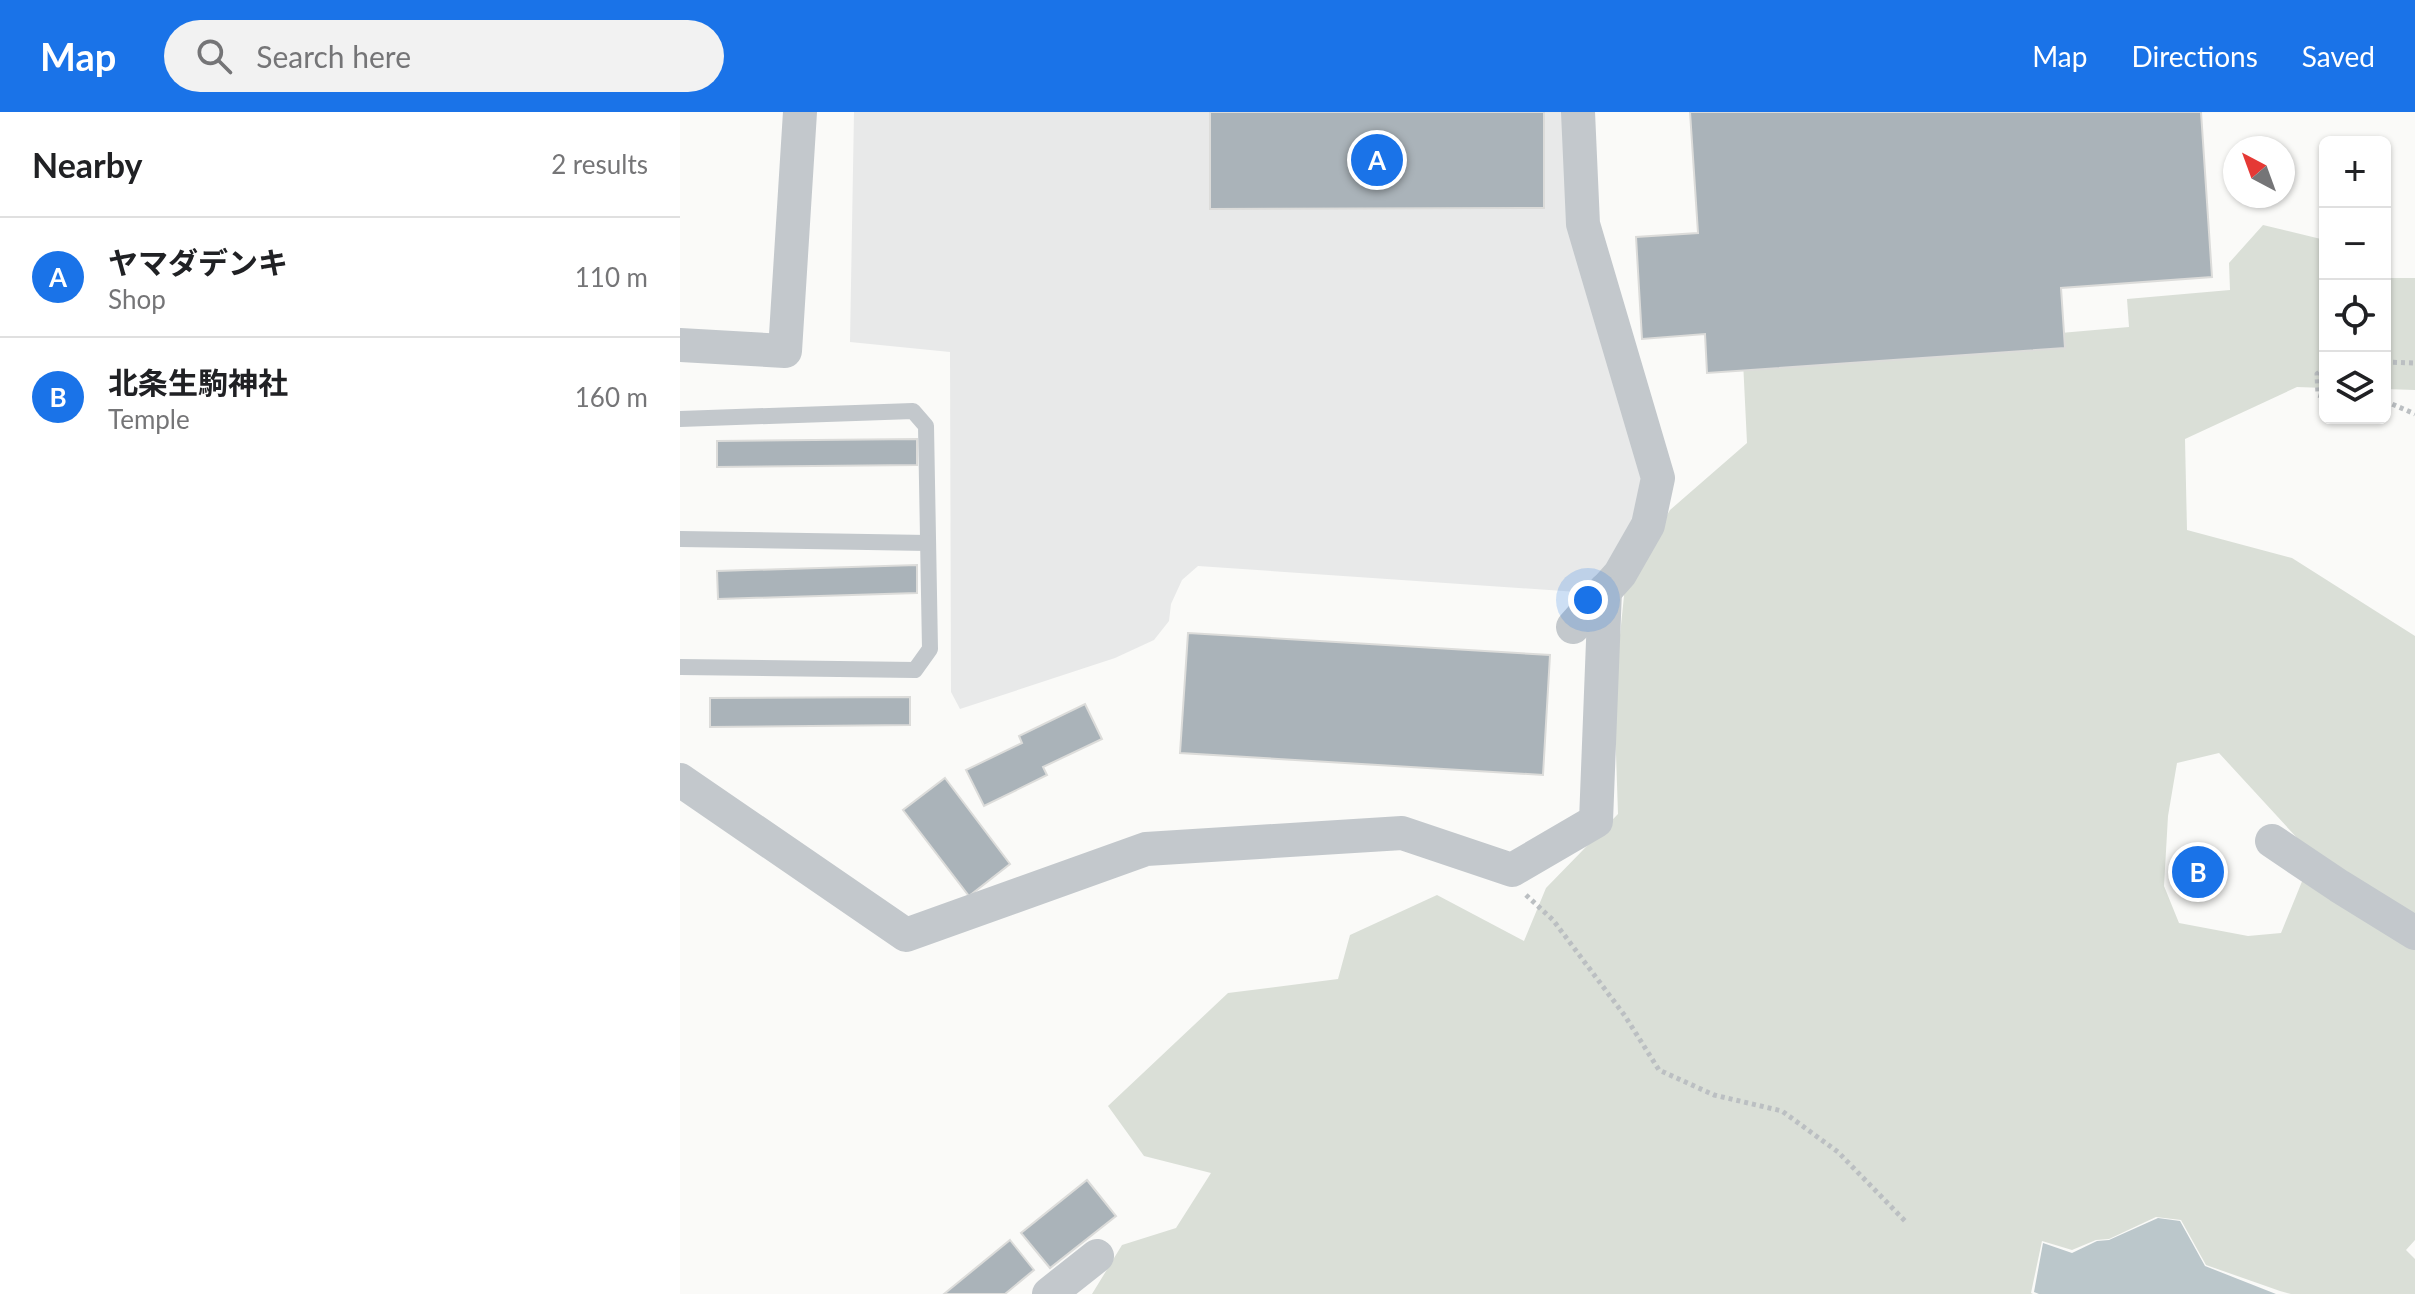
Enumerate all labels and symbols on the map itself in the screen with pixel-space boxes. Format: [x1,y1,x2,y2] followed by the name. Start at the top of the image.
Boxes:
[1351,130,1403,190] pin: A
[2223,136,2295,208] north arrow
[1568,580,1608,620] your location
[2172,842,2224,902] pin: B

